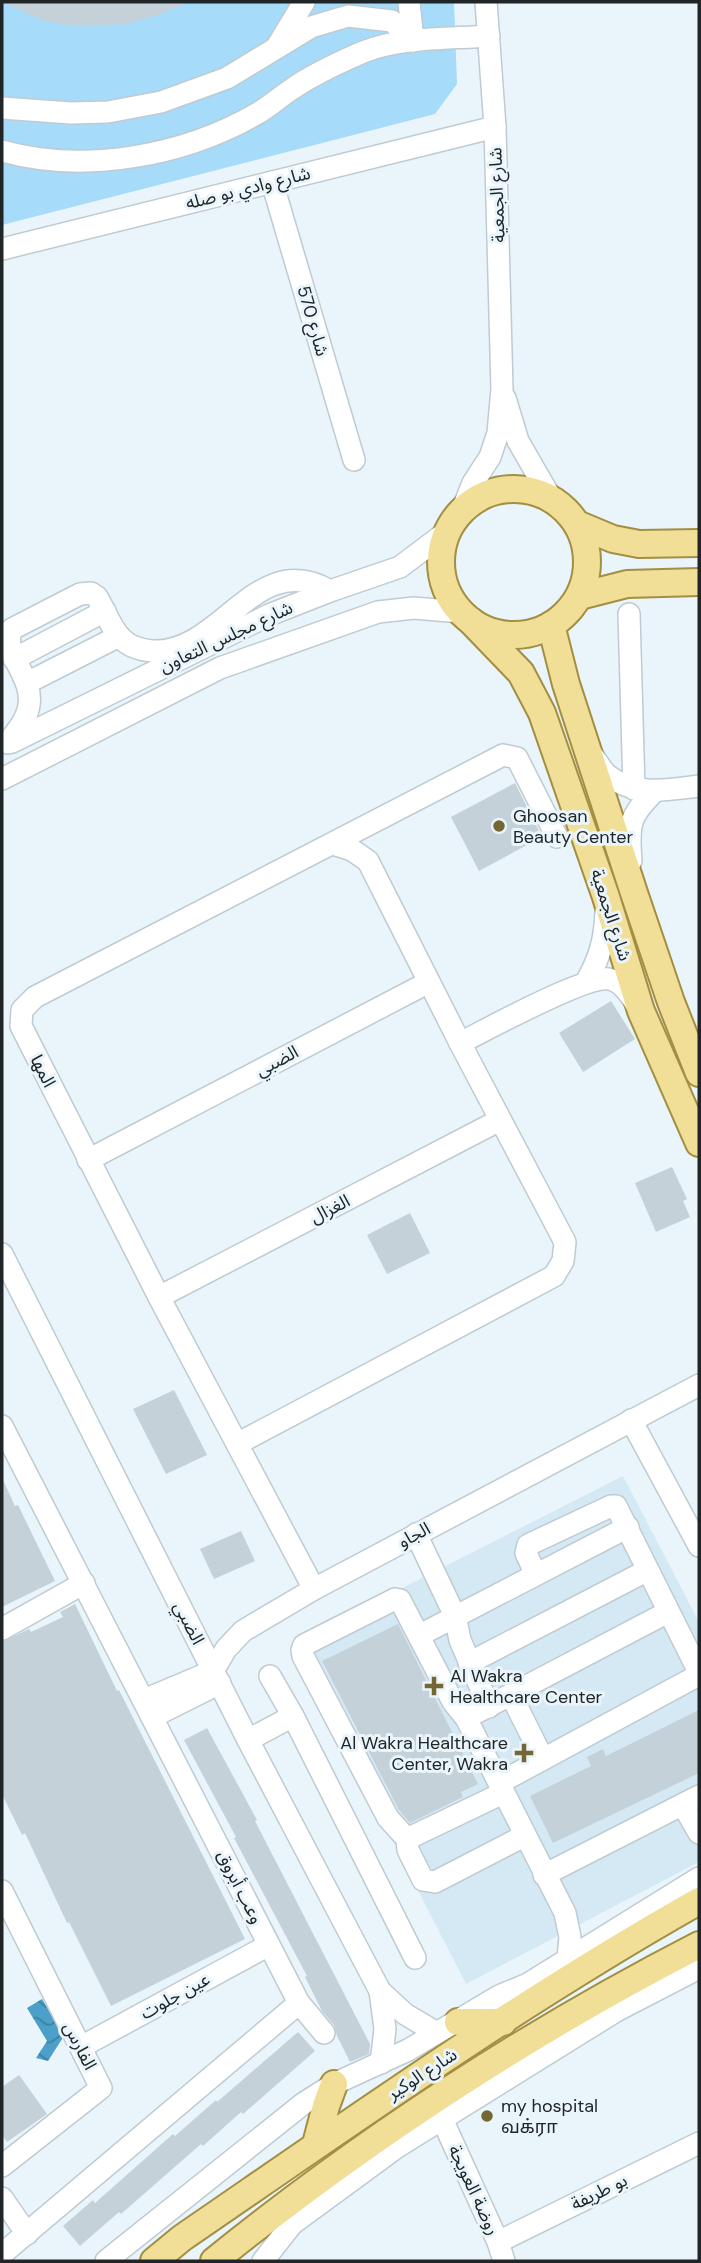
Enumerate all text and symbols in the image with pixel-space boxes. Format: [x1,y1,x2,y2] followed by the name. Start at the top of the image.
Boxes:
[483,147,513,243] street label: شارع الجمعية
[183,161,313,217] street label: شارع وادي بو صله
[290,283,334,360] street label: شارع 570
[155,596,297,680] street label: شارع مجلس التعاون
[513,804,634,849] place label: Ghoosan Beauty Center
[491,818,507,834] marker: Ghoosan Beauty Center
[583,866,637,965] street label: شارع الجمعية
[251,1040,303,1083] street label: الضبي
[25,1051,61,1091] street label: المها
[306,1189,354,1229] street label: الغزال
[393,1516,435,1554] street label: الجاو
[167,1597,210,1649] street label: الضبي
[450,1664,603,1709] place label: Al Wakra Healthcare Center
[424,1676,444,1696] marker: Al Wakra Healthcare Center
[340,1731,508,1776] place label: Al Wakra Healthcare Center, Wakra
[514,1743,534,1763] marker: Al Wakra Healthcare Center, Wakra
[211,1846,269,1928] street label: وعب أبروق
[136,1967,214,2025] street label: عين جلوت
[58,2018,102,2074] street label: الفارس
[382,2043,463,2108] street label: شارع الوكير
[501,2094,598,2139] place label: my hospital வக்ரா
[479,2108,495,2124] marker: my hospital வக்ரா
[443,2141,505,2239] street label: روضة العويجة
[567,2168,631,2216] street label: بو طريفة

